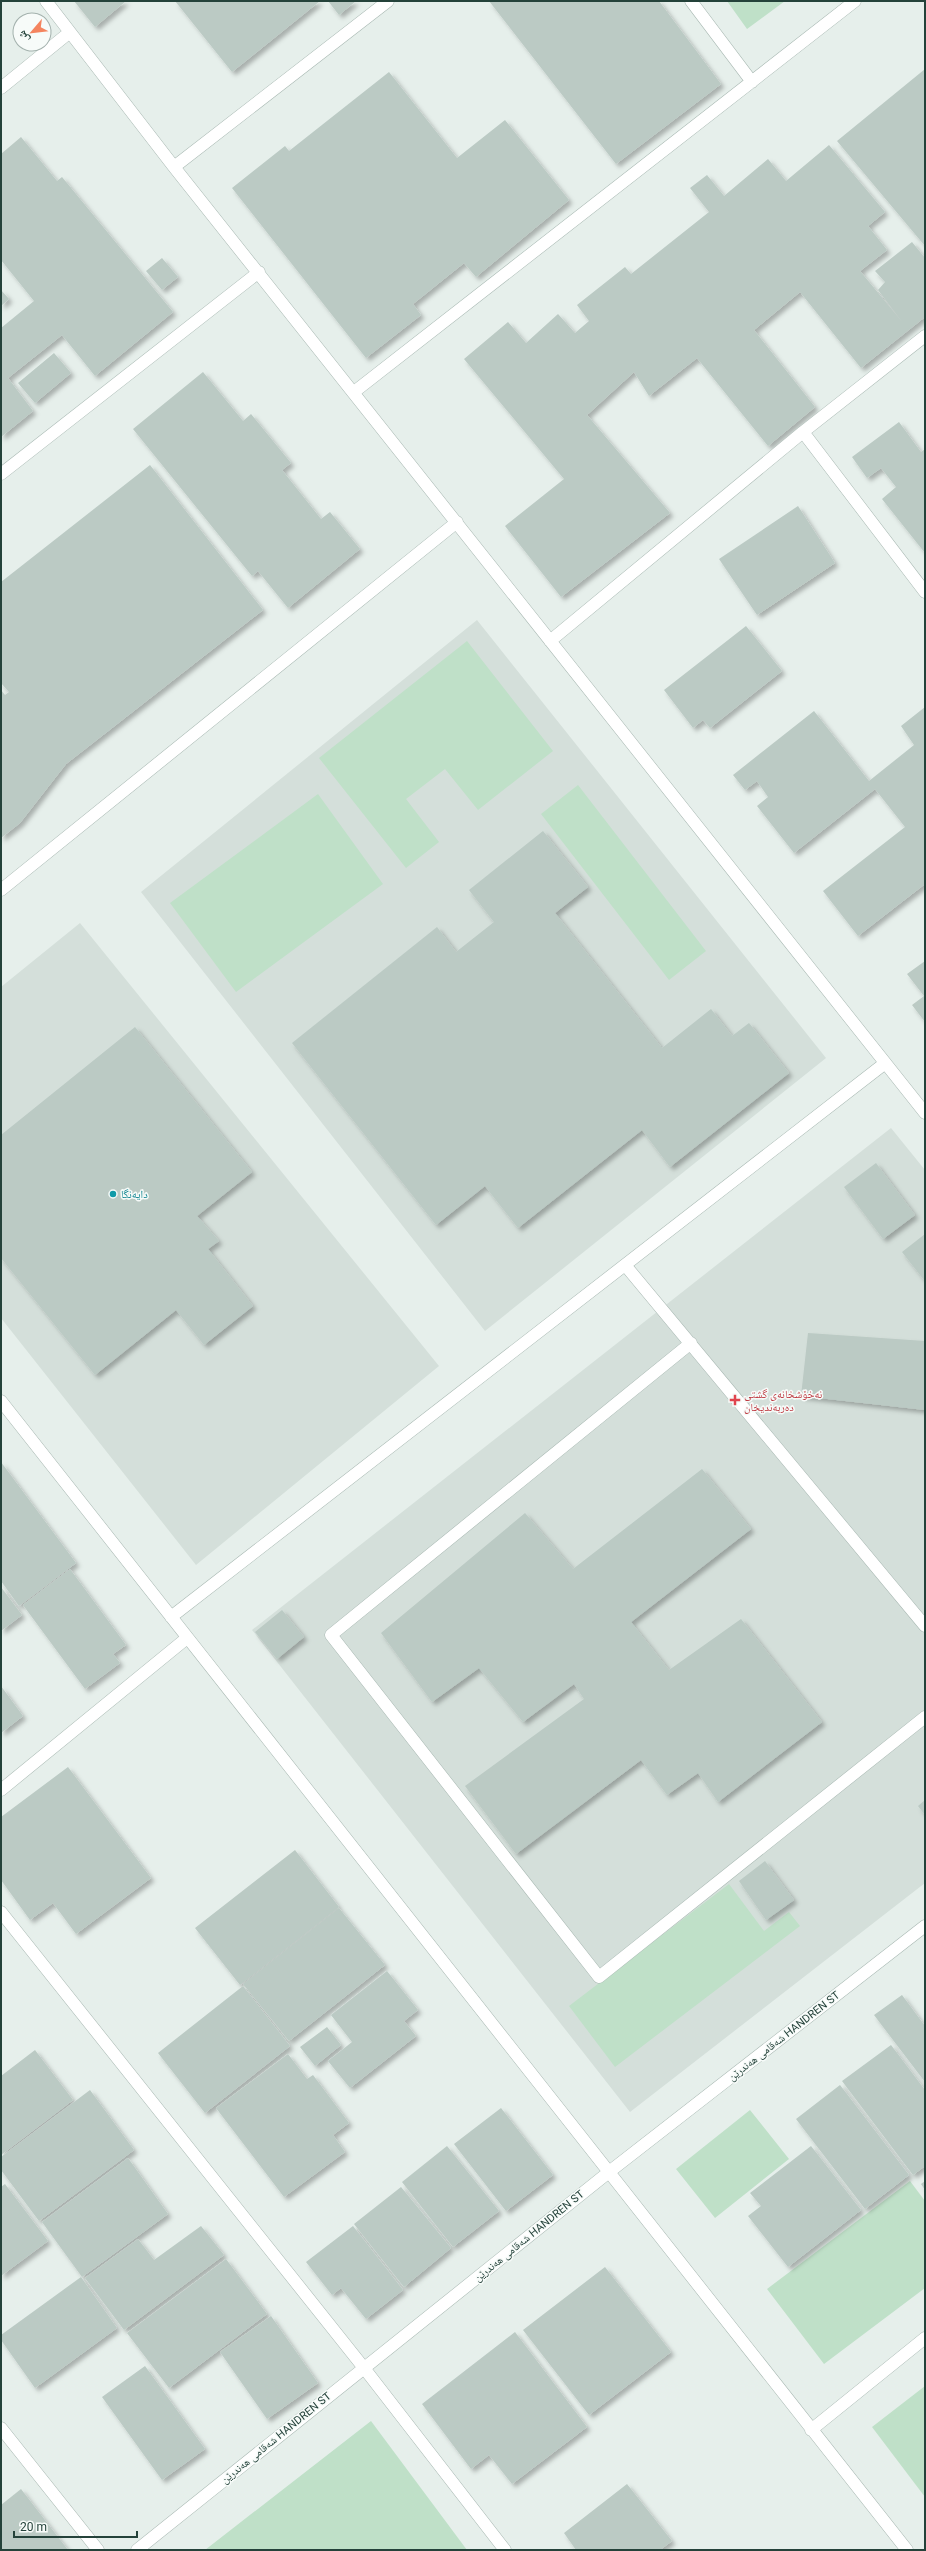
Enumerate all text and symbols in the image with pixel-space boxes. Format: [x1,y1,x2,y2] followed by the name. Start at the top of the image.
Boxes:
[12,12,52,52] north arrow
[15,27,33,45] text: ش
[121,1188,148,1201] place label: دایەنگا
[108,1189,118,1199] marker: دایەنگا
[744,1388,822,1414] place label: نەخۆشخانەی گشتی دەربەندیخان
[729,1394,741,1406] marker: نەخۆشخانەی گشتی دەربەندیخان
[726,1988,843,2084] street label: شەقامی هەندرێن HANDREN ST
[471,2187,587,2284] street label: شەقامی هەندرێن HANDREN ST
[218,2389,334,2486] street label: شەقامی هەندرێن HANDREN ST
[14,2513,137,2539] scale bar
[20,2520,47,2534] text: 20 m

